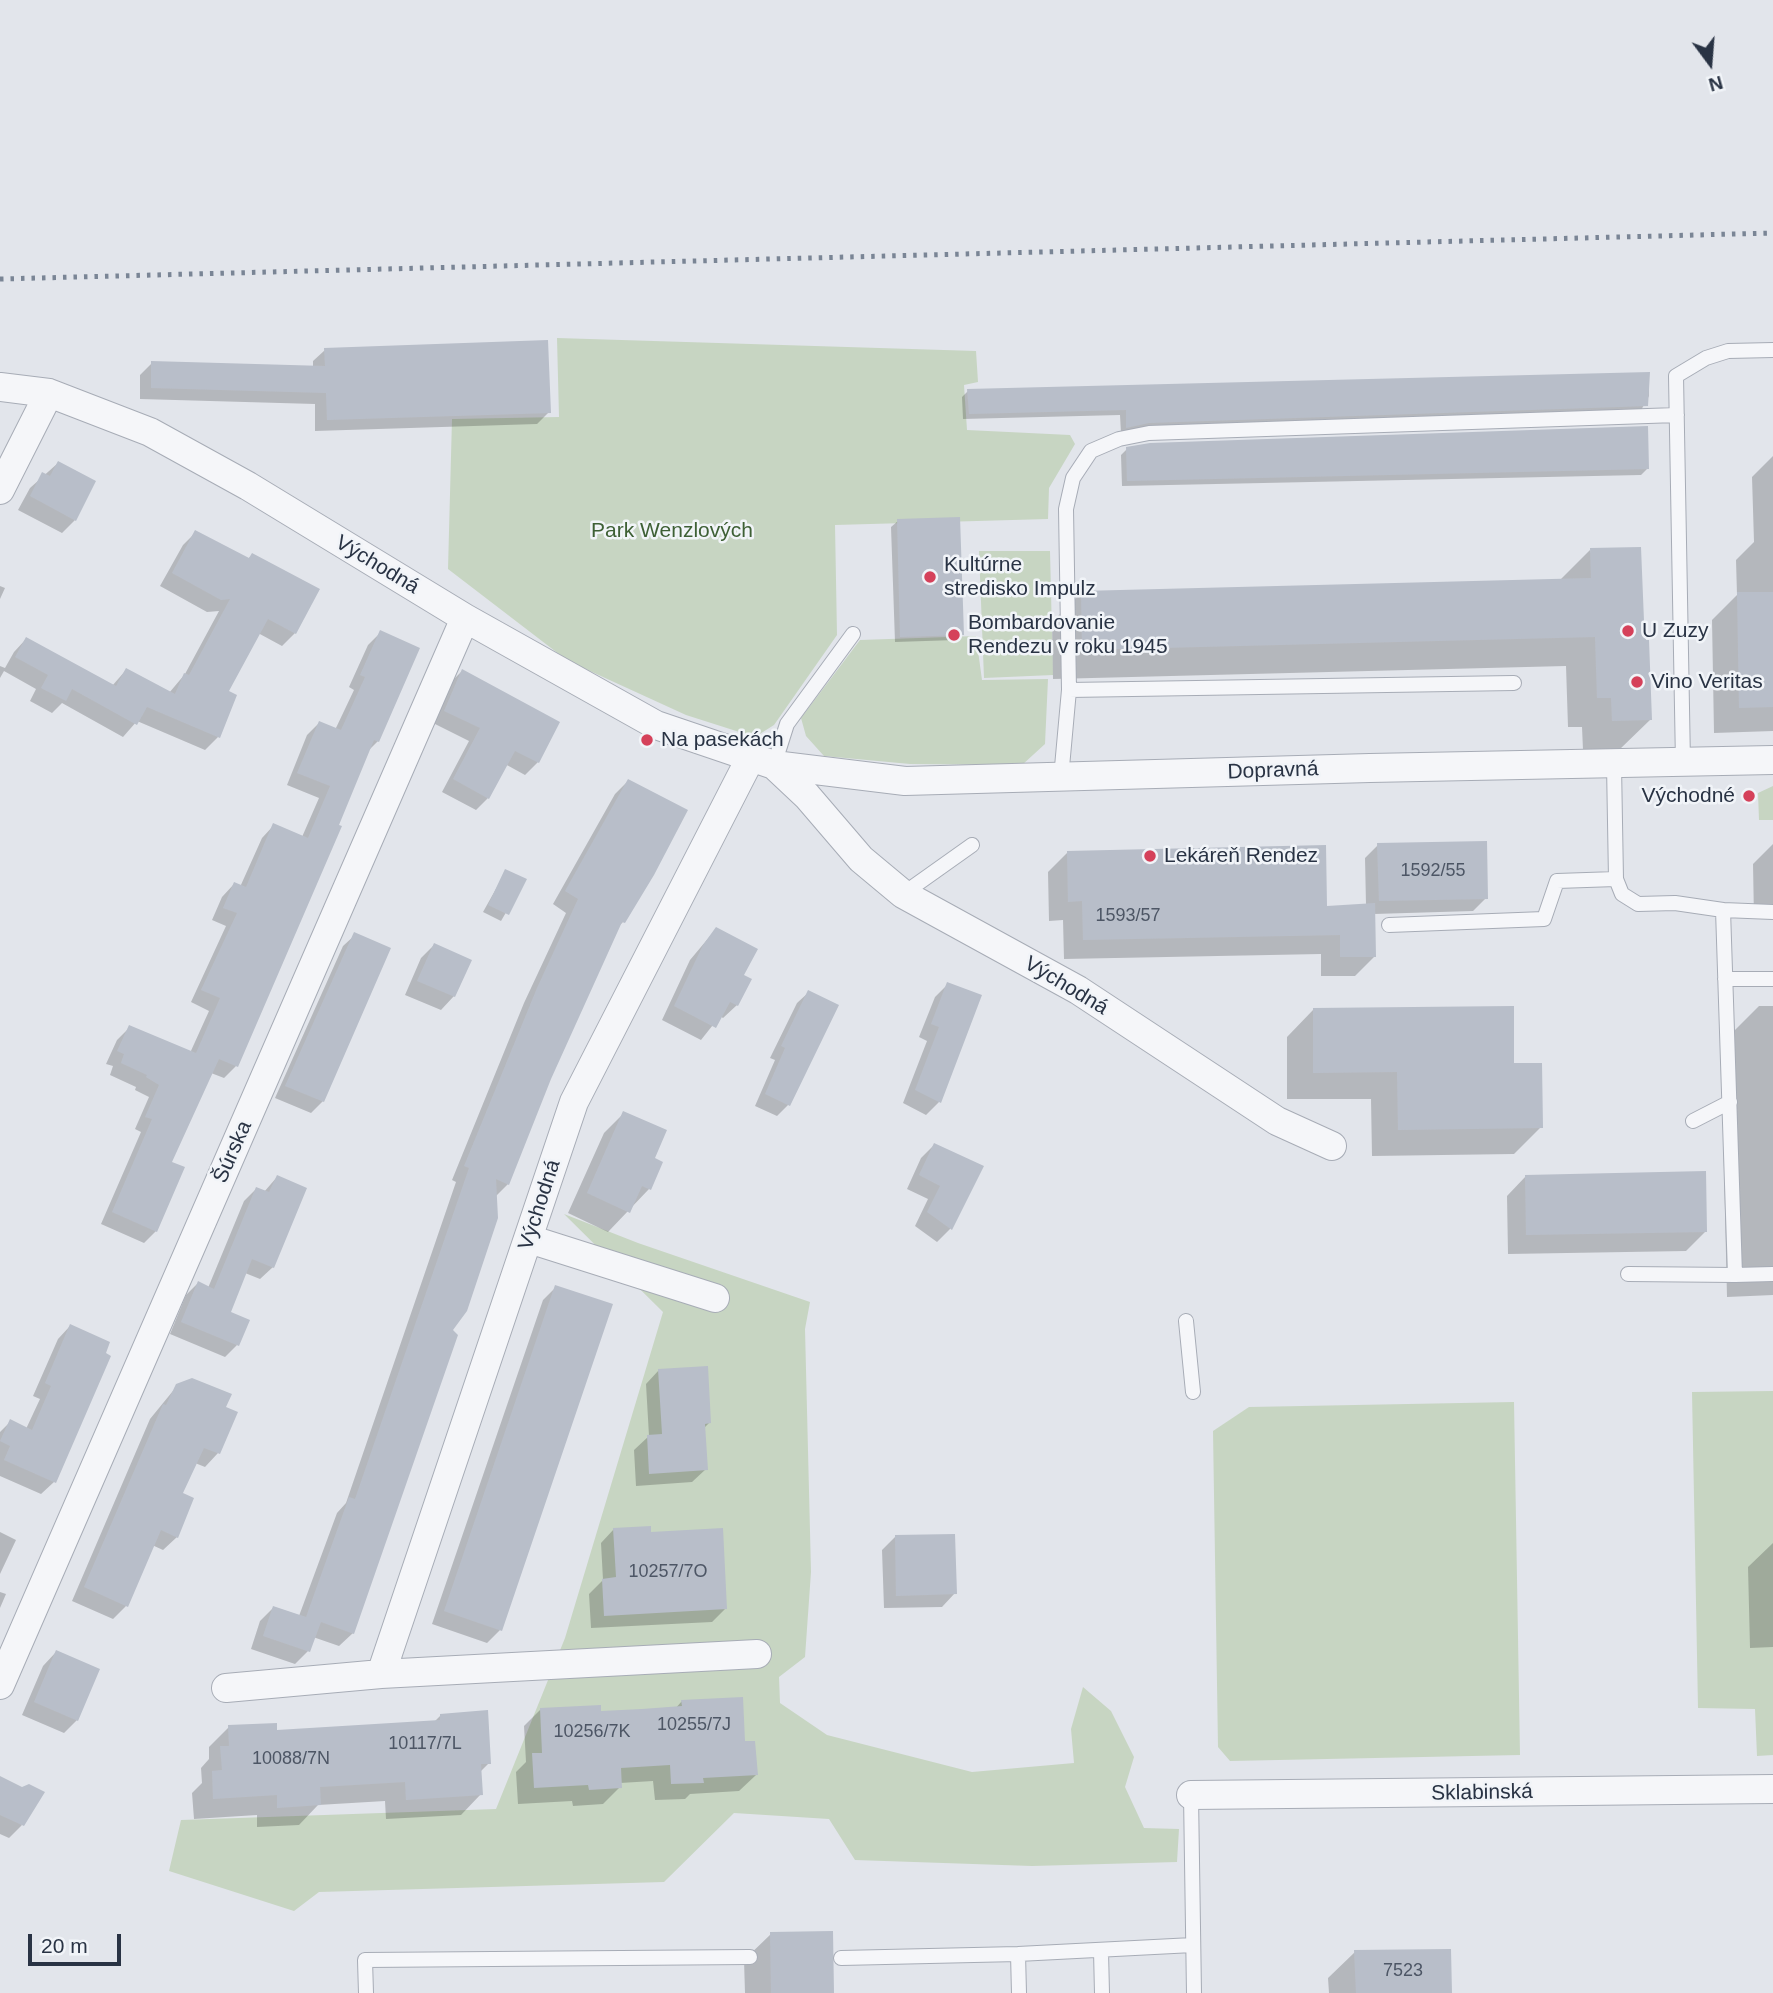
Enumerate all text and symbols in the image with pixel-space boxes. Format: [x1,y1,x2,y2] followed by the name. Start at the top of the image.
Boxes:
[1675,28,1745,98] north arrow
[1706,72,1725,96] text: N
[591,518,753,544] park label: Park Wenzlových
[330,530,424,600] street label: Východná
[944,552,1096,602] place label: Kultúrne stredisko Impulz
[922,569,938,585] marker: Kultúrne stredisko Impulz
[968,610,1168,660] place label: Bombardovanie Rendezu v roku 1945
[1642,618,1709,644] place label: U Zuzy
[1620,623,1636,639] marker: U Zuzy
[946,627,962,643] marker: Bombardovanie Rendezu v roku 1945
[1651,669,1763,695] place label: Vino Veritas
[1629,674,1645,690] marker: Vino Veritas
[661,727,784,753] place label: Na pasekách
[639,732,655,748] marker: Na pasekách
[1227,757,1319,785] street label: Dopravná
[1642,783,1735,809] place label: Východné
[1741,788,1757,804] marker: Východné
[1164,843,1318,869] place label: Lekáreň Rendez
[1142,848,1158,864] marker: Lekáreň Rendez
[1400,860,1466,882] house number: 1592/55
[1095,905,1161,927] house number: 1593/57
[1019,951,1113,1021] street label: Východná
[208,1117,258,1187] street label: Šúrska
[514,1157,566,1253] street label: Východná
[628,1561,708,1583] house number: 10257/7O
[657,1714,731,1736] house number: 10255/7J
[553,1721,631,1743] house number: 10256/7K
[388,1733,462,1755] house number: 10117/7L
[252,1748,330,1770] house number: 10088/7N
[1431,1780,1533,1806] street label: Sklabinská
[32,1920,124,1964] scale bar
[41,1934,88,1957] text: 20 m
[1383,1960,1423,1982] house number: 7523

